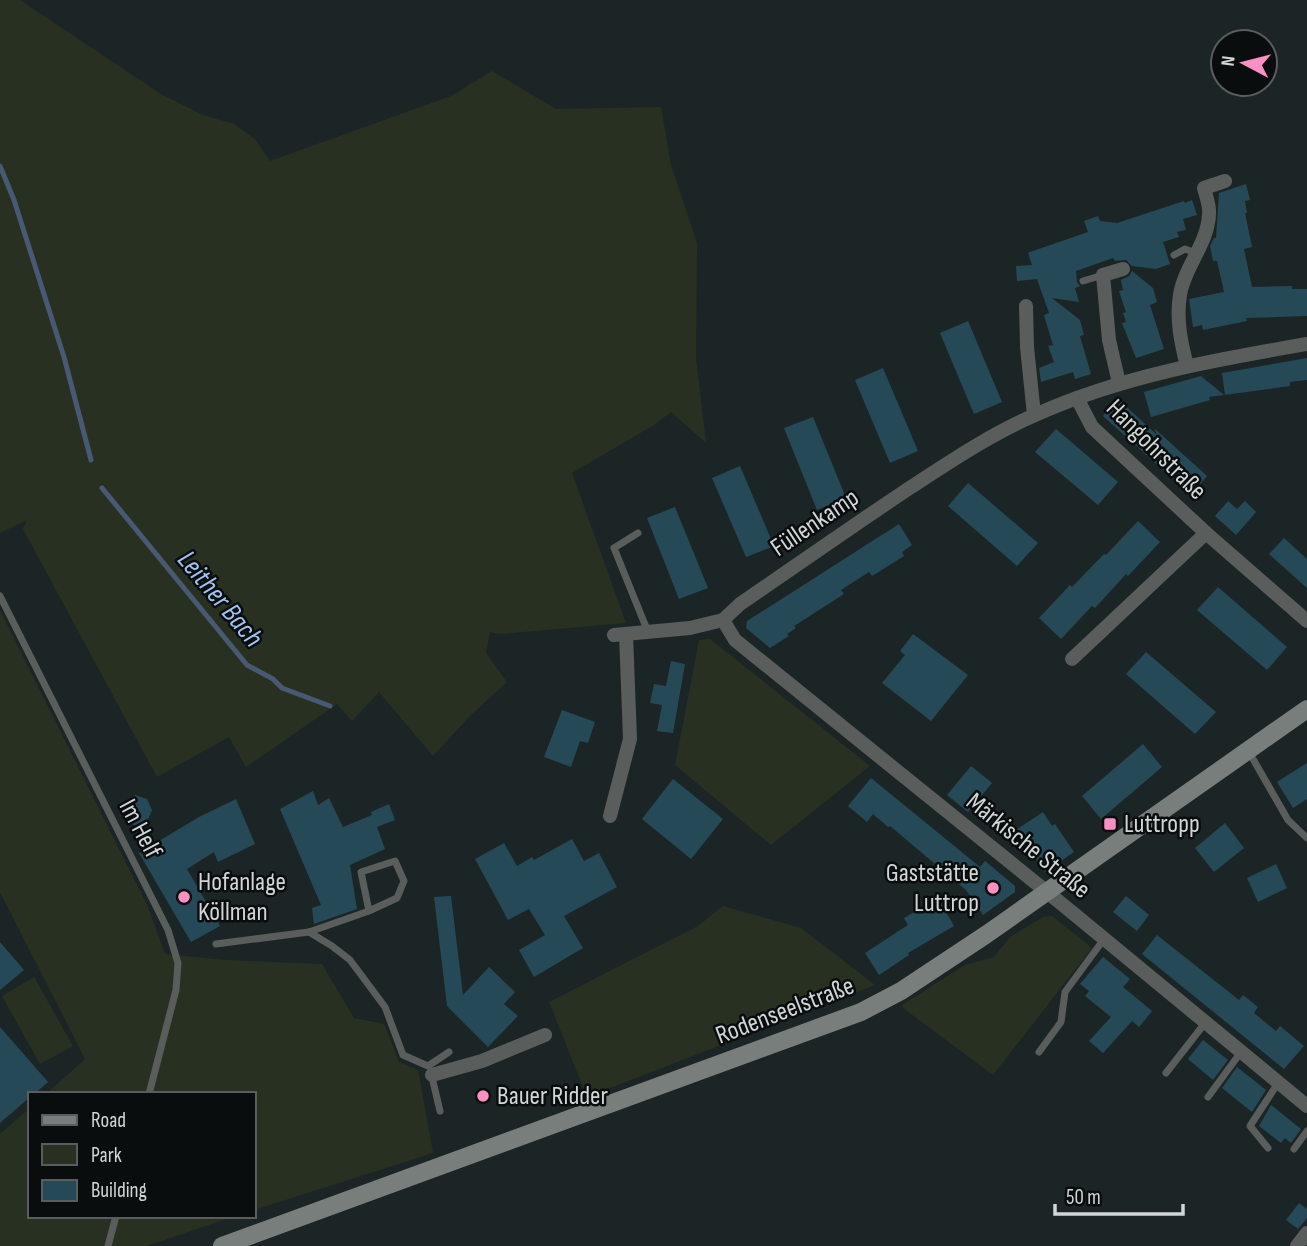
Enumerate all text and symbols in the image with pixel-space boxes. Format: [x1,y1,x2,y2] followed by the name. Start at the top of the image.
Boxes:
[1209,28,1279,98] north arrow
[1217,55,1241,68] text: N
[1099,393,1213,507] street label: Hangohrstraße
[765,482,865,564] street label: Füllenkamp
[170,544,270,654] water label: Leither Bach
[960,787,1096,905] street label: Märkische Straße
[112,794,168,864] street label: Im Helf
[1124,809,1200,840] place label: Luttropp
[1102,816,1118,832] marker: Luttropp
[886,858,979,919] place label: Gaststätte Luttrop
[198,867,286,928] place label: Hofanlage Köllman
[985,880,1001,896] marker: Gaststätte Luttrop
[176,889,192,905] marker: Hofanlage Köllman
[711,970,859,1052] street label: Rodenseelstraße
[497,1081,609,1112] place label: Bauer Ridder
[475,1088,491,1104] marker: Bauer Ridder
[28,1092,256,1218] legend
[91,1108,126,1133] text: Road
[91,1143,122,1168] text: Park
[1055,1172,1183,1216] scale bar
[91,1178,147,1203] text: Building
[1066,1185,1101,1210] text: 50 m

